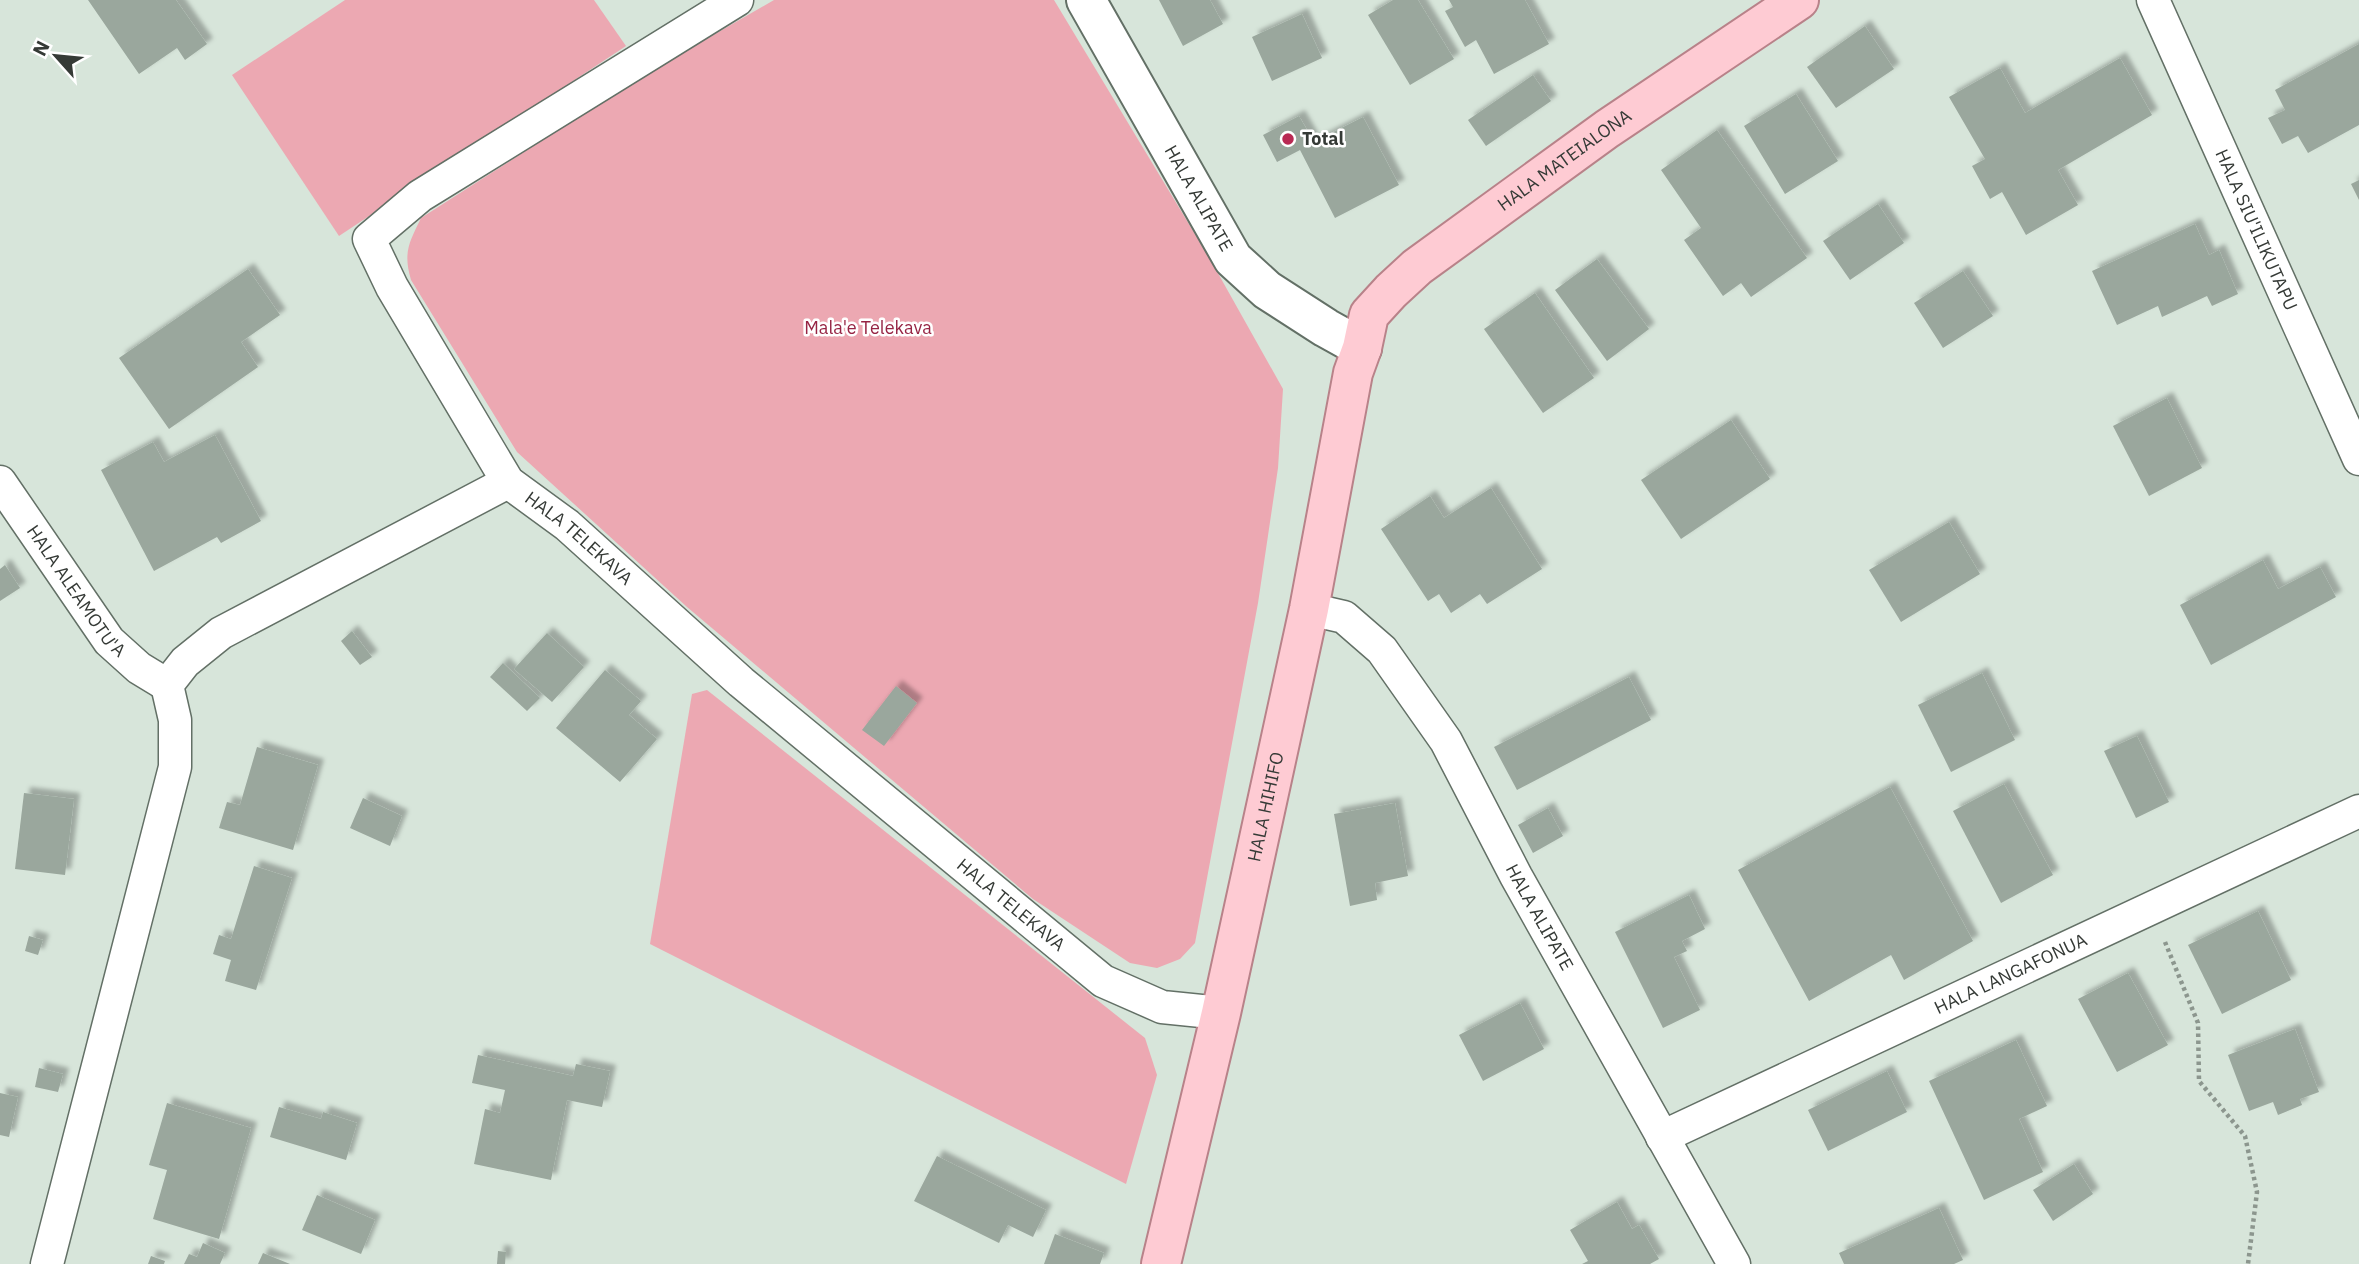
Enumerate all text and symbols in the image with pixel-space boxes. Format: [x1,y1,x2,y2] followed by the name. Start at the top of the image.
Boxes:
[21,21,91,91] north arrow
[27,37,55,60] text: N
[1493,104,1636,216] street label: HALA MATEIALONA
[1302,127,1345,150] place label: Total
[1280,131,1296,147] marker: Total
[1160,141,1238,255] street label: HALA ALIPATE
[2210,145,2303,314] street label: HALA SIU'ILIKUTAPU
[804,316,932,339] park label: Mala'e Telekava
[521,486,638,590] street label: HALA TELEKAVA
[22,520,131,662] street label: HALA ALEAMOTU'A
[1242,750,1289,864] street label: HALA HIHIFO
[952,853,1071,956] street label: HALA TELEKAVA
[1501,860,1579,974] street label: HALA ALIPATE
[1930,928,2091,1019] street label: HALA LANGAFONUA

